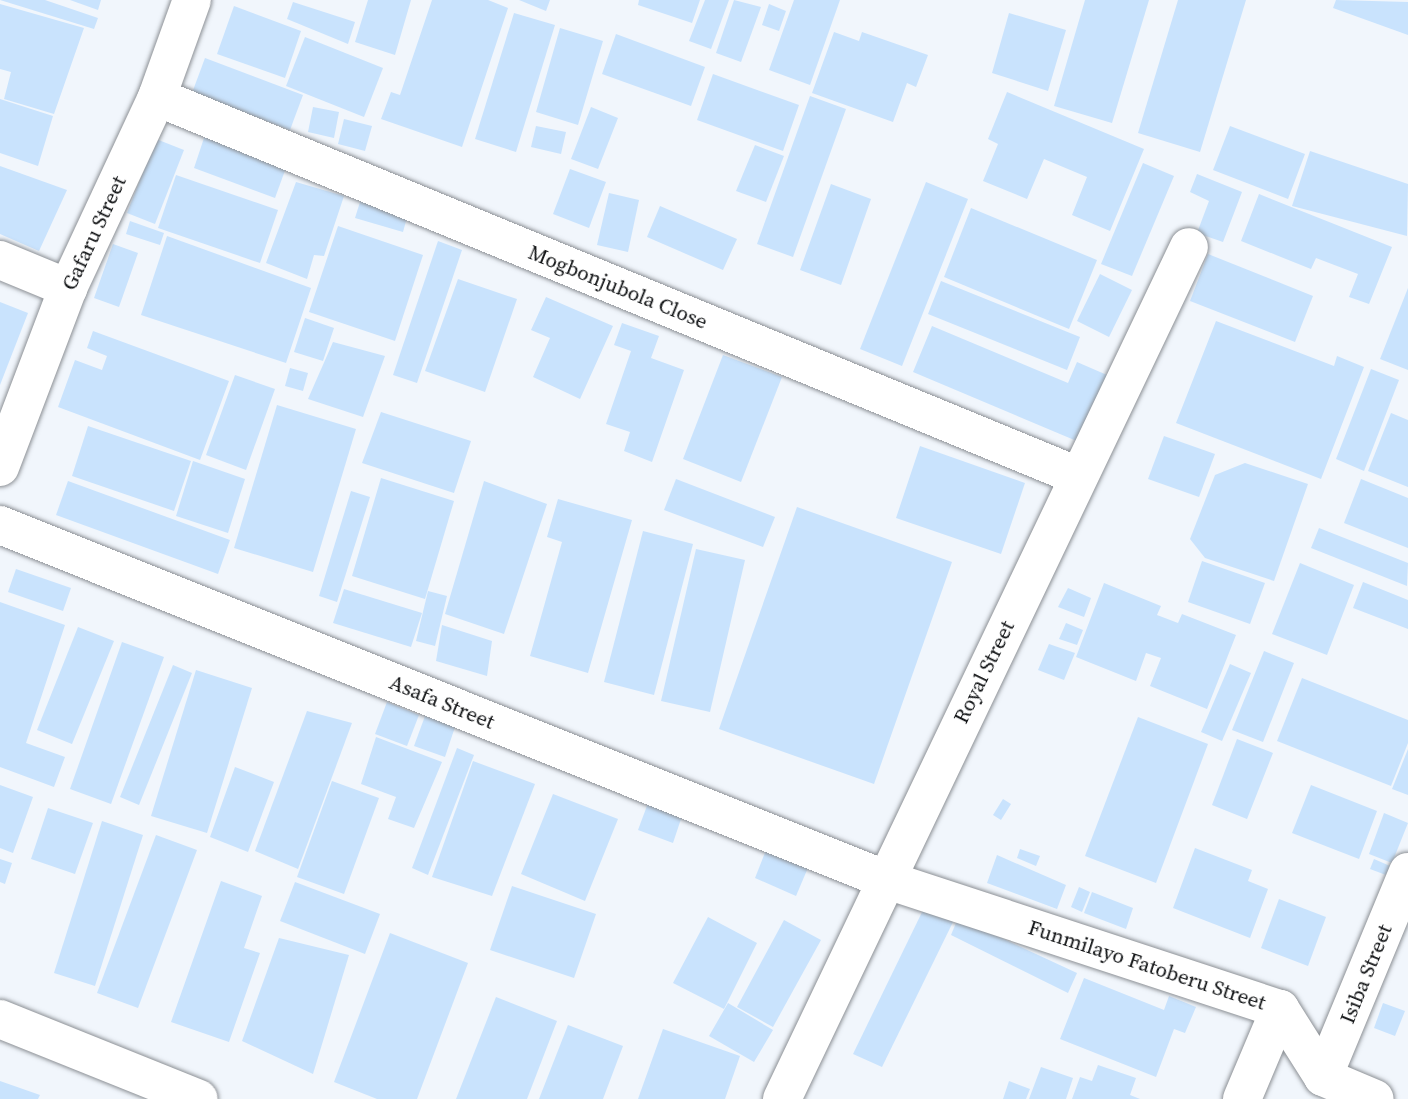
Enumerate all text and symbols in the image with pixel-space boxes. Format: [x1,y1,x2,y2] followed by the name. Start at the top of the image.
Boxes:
[57,172,131,294] street label: Gafaru Street
[525,240,711,334] street label: Mogbonjubola Close
[948,616,1020,728] street label: Royal Street
[386,670,498,734] street label: Asafa Street
[1025,915,1269,1015] street label: Funmilayo Fatoberu Street
[1335,921,1397,1027] street label: Isiba Street

